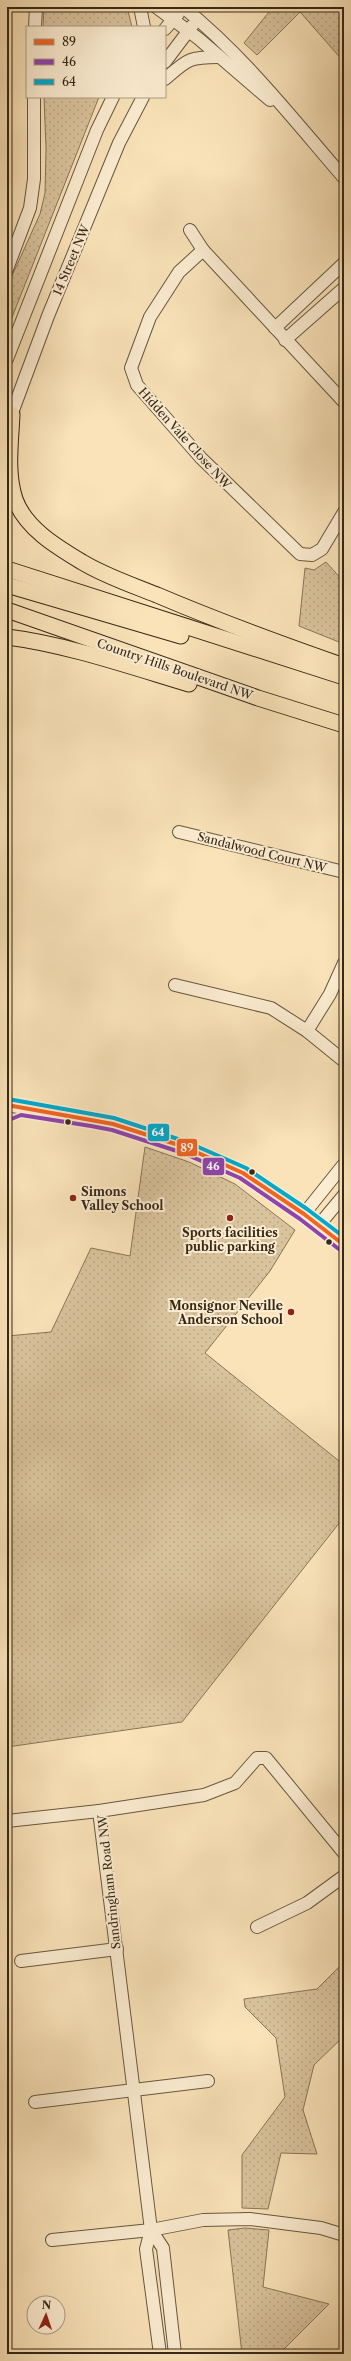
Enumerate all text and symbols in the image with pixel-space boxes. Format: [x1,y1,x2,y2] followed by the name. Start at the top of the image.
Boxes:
[26,26,166,98] legend
[62,34,76,49] text: 89
[62,54,76,69] text: 46
[62,74,76,89] text: 64
[49,222,93,298] street label: 14 Street NW
[136,384,235,492] street label: Hidden Vale Close NW
[95,635,256,703] street label: Country Hills Boulevard NW
[196,829,329,876] street label: Sandalwood Court NW
[63,1117,73,1127] unlabelled marker
[147,1123,170,1142] line badge: 64
[151,1125,165,1139] text: 64
[176,1138,198,1157] line badge: 89
[180,1141,194,1155] text: 89
[202,1157,225,1176] line badge: 46
[206,1159,220,1173] text: 46
[247,1167,257,1177] unlabelled marker
[80,1184,164,1213] place label: Simons Valley School
[68,1193,78,1203] marker: Simons Valley School
[225,1213,235,1223] marker: Sports facilities public parking
[182,1225,278,1254] place label: Sports facilities public parking
[324,1237,334,1247] unlabelled marker
[169,1298,283,1327] place label: Monsignor Neville Anderson School
[286,1307,296,1317] marker: Monsignor Neville Anderson School
[94,1813,124,1950] street label: Sandringham Road NW
[26,2295,66,2335] north arrow
[41,2298,52,2312] text: N

